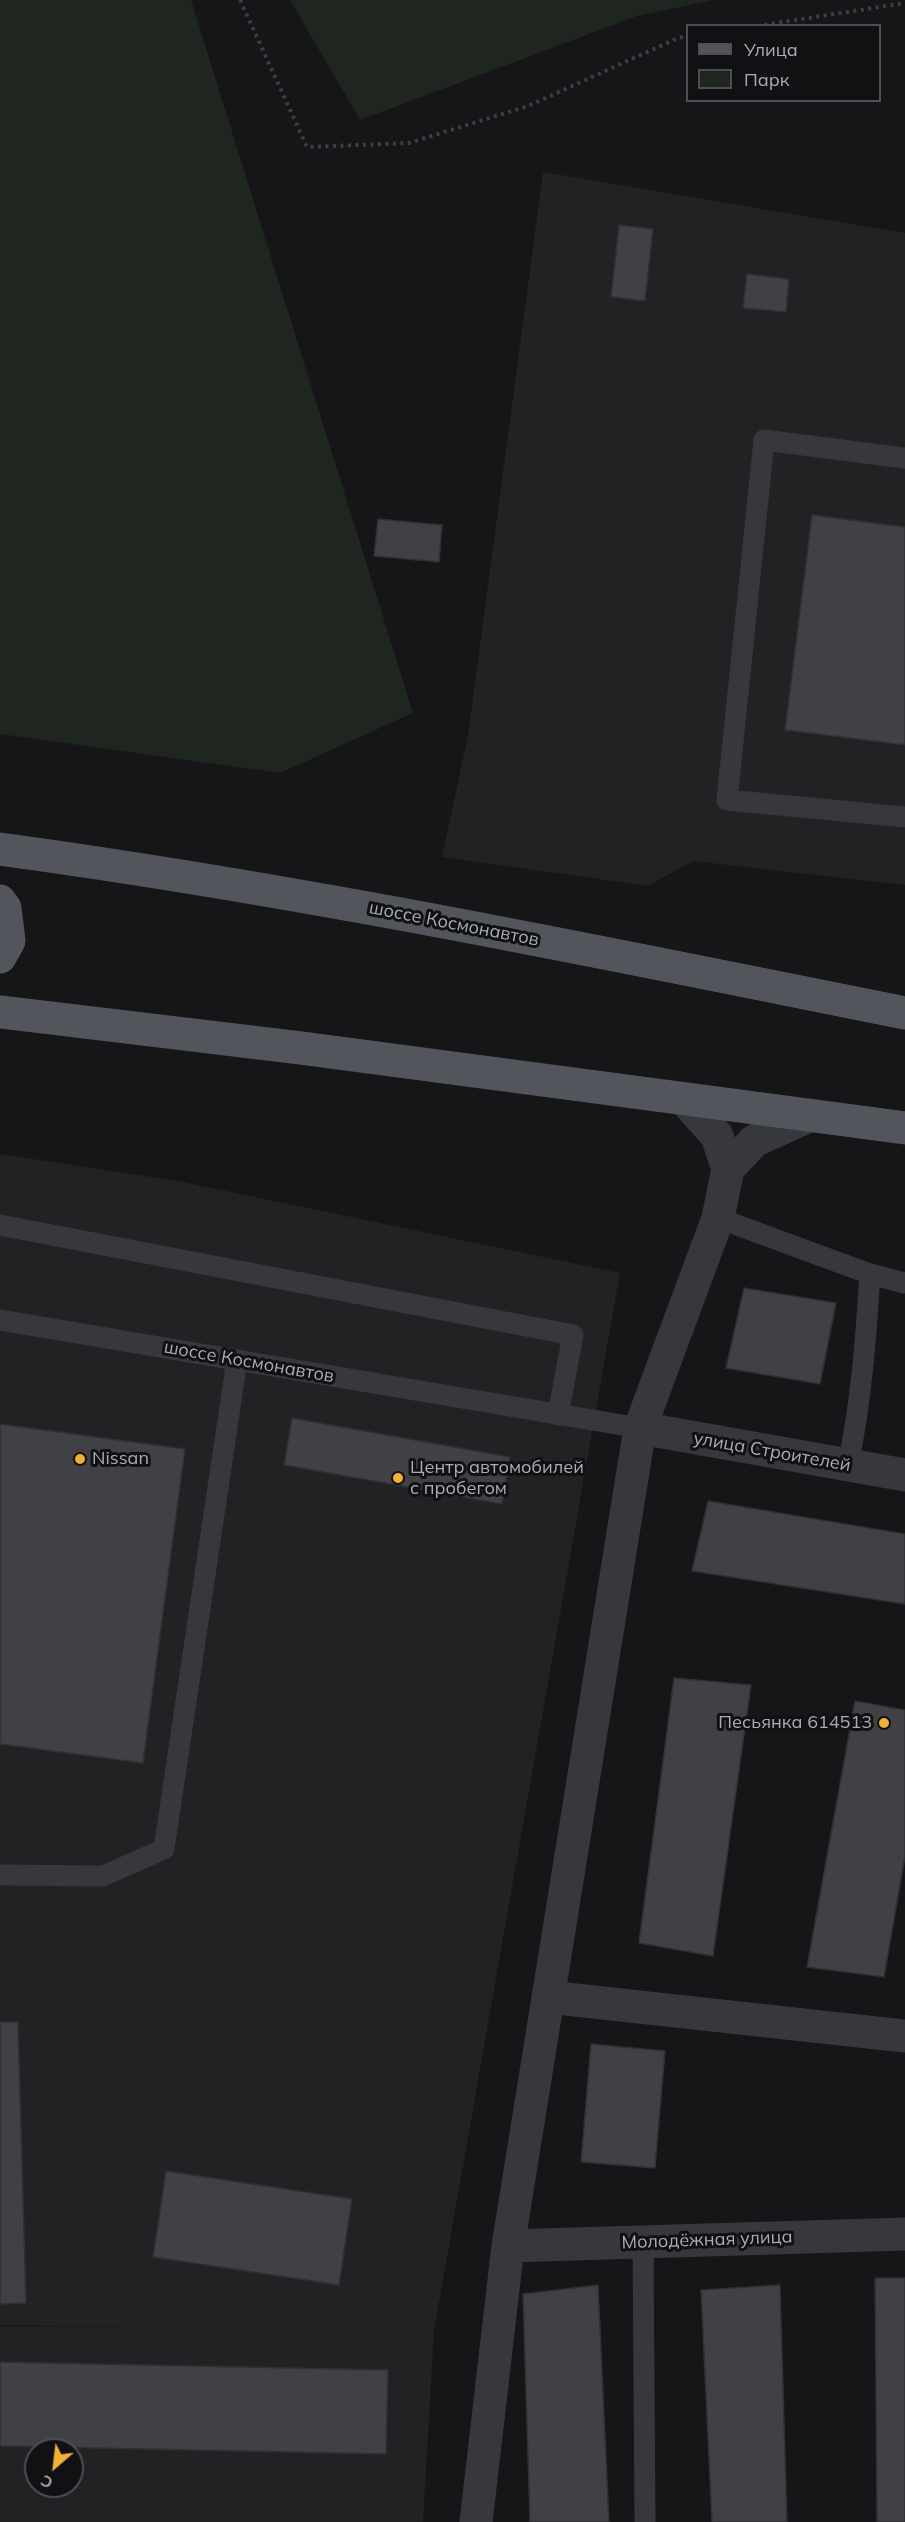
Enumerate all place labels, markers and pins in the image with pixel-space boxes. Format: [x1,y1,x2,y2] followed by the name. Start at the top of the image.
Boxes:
[92,1448,149,1470] place label: Nissan
[73,1452,87,1466] marker: Nissan
[410,1457,584,1500] place label: Центр автомобилей с пробегом
[391,1471,405,1485] marker: Центр автомобилей с пробегом
[718,1712,872,1734] place label: Песьянка 614513
[877,1716,891,1730] marker: Песьянка 614513

